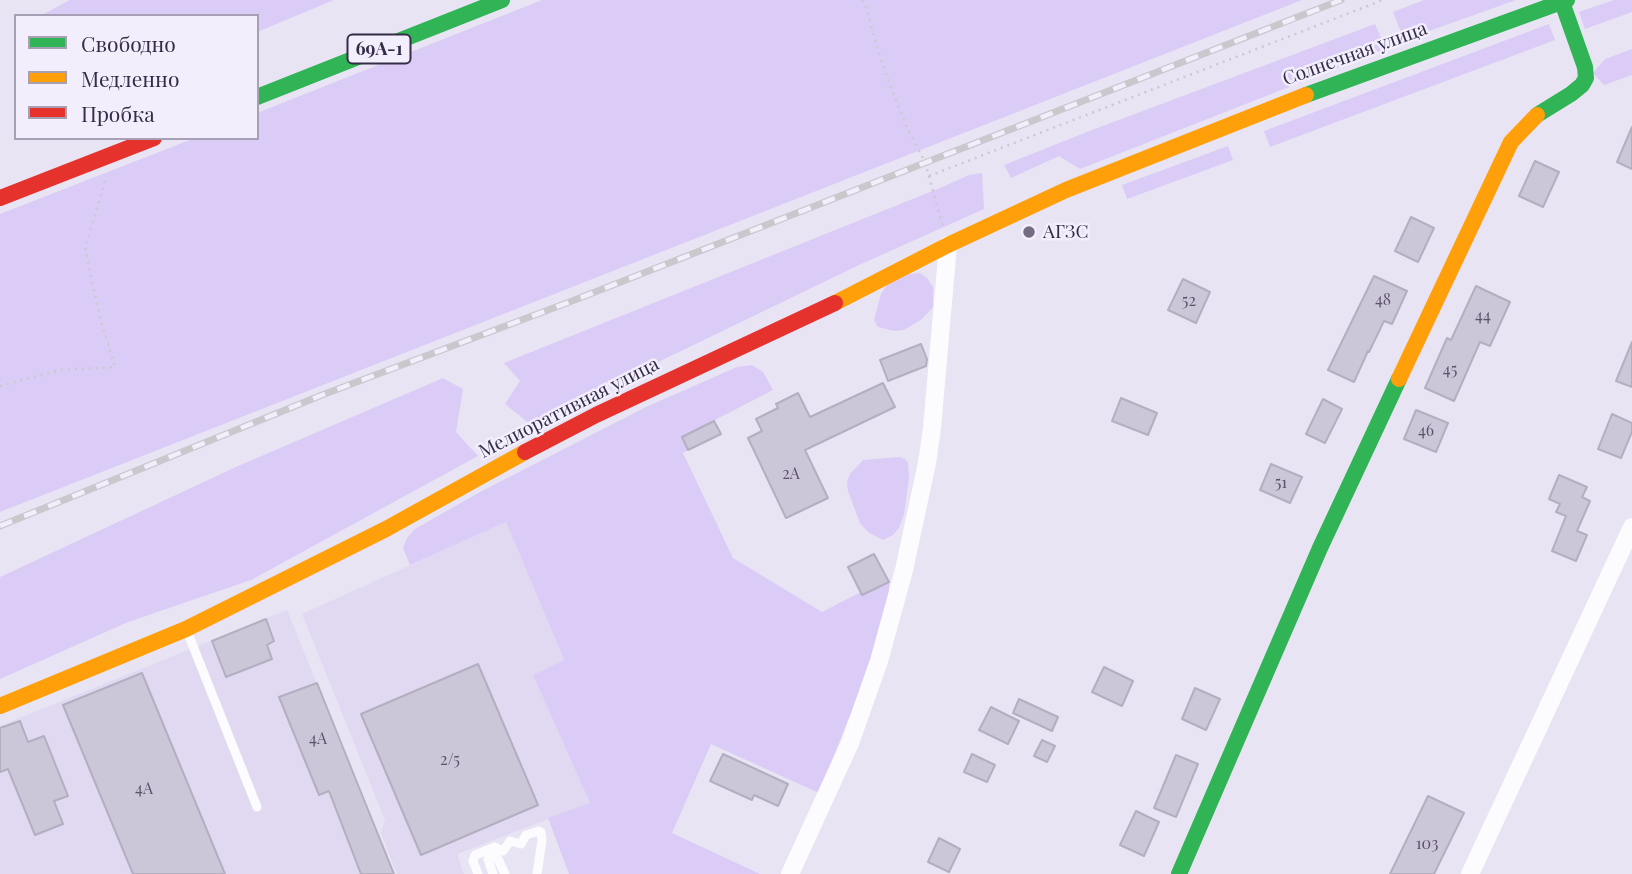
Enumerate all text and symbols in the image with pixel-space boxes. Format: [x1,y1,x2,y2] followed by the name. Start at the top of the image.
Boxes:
[14,14,259,140] legend
[1280,17,1430,91] street label: Солнечная улица
[81,29,176,57] text: Свободно
[348,34,410,64] road number: 69А-1
[81,64,179,92] text: Медленно
[81,99,155,127] text: Пробка
[1043,221,1089,243] place label: АГЗС
[1021,224,1037,240] marker: АГЗС
[1375,290,1391,310] house number: 48
[1182,291,1196,311] house number: 52
[1475,306,1491,326] house number: 44
[475,353,663,463] street label: Мелиоративная улица
[1443,360,1457,380] house number: 45
[1418,421,1434,441] house number: 46
[782,464,800,484] house number: 2А
[1275,473,1287,493] house number: 51
[309,729,327,749] house number: 4А
[440,750,460,770] house number: 2/5
[135,779,153,799] house number: 4А
[1416,834,1438,854] house number: 103

